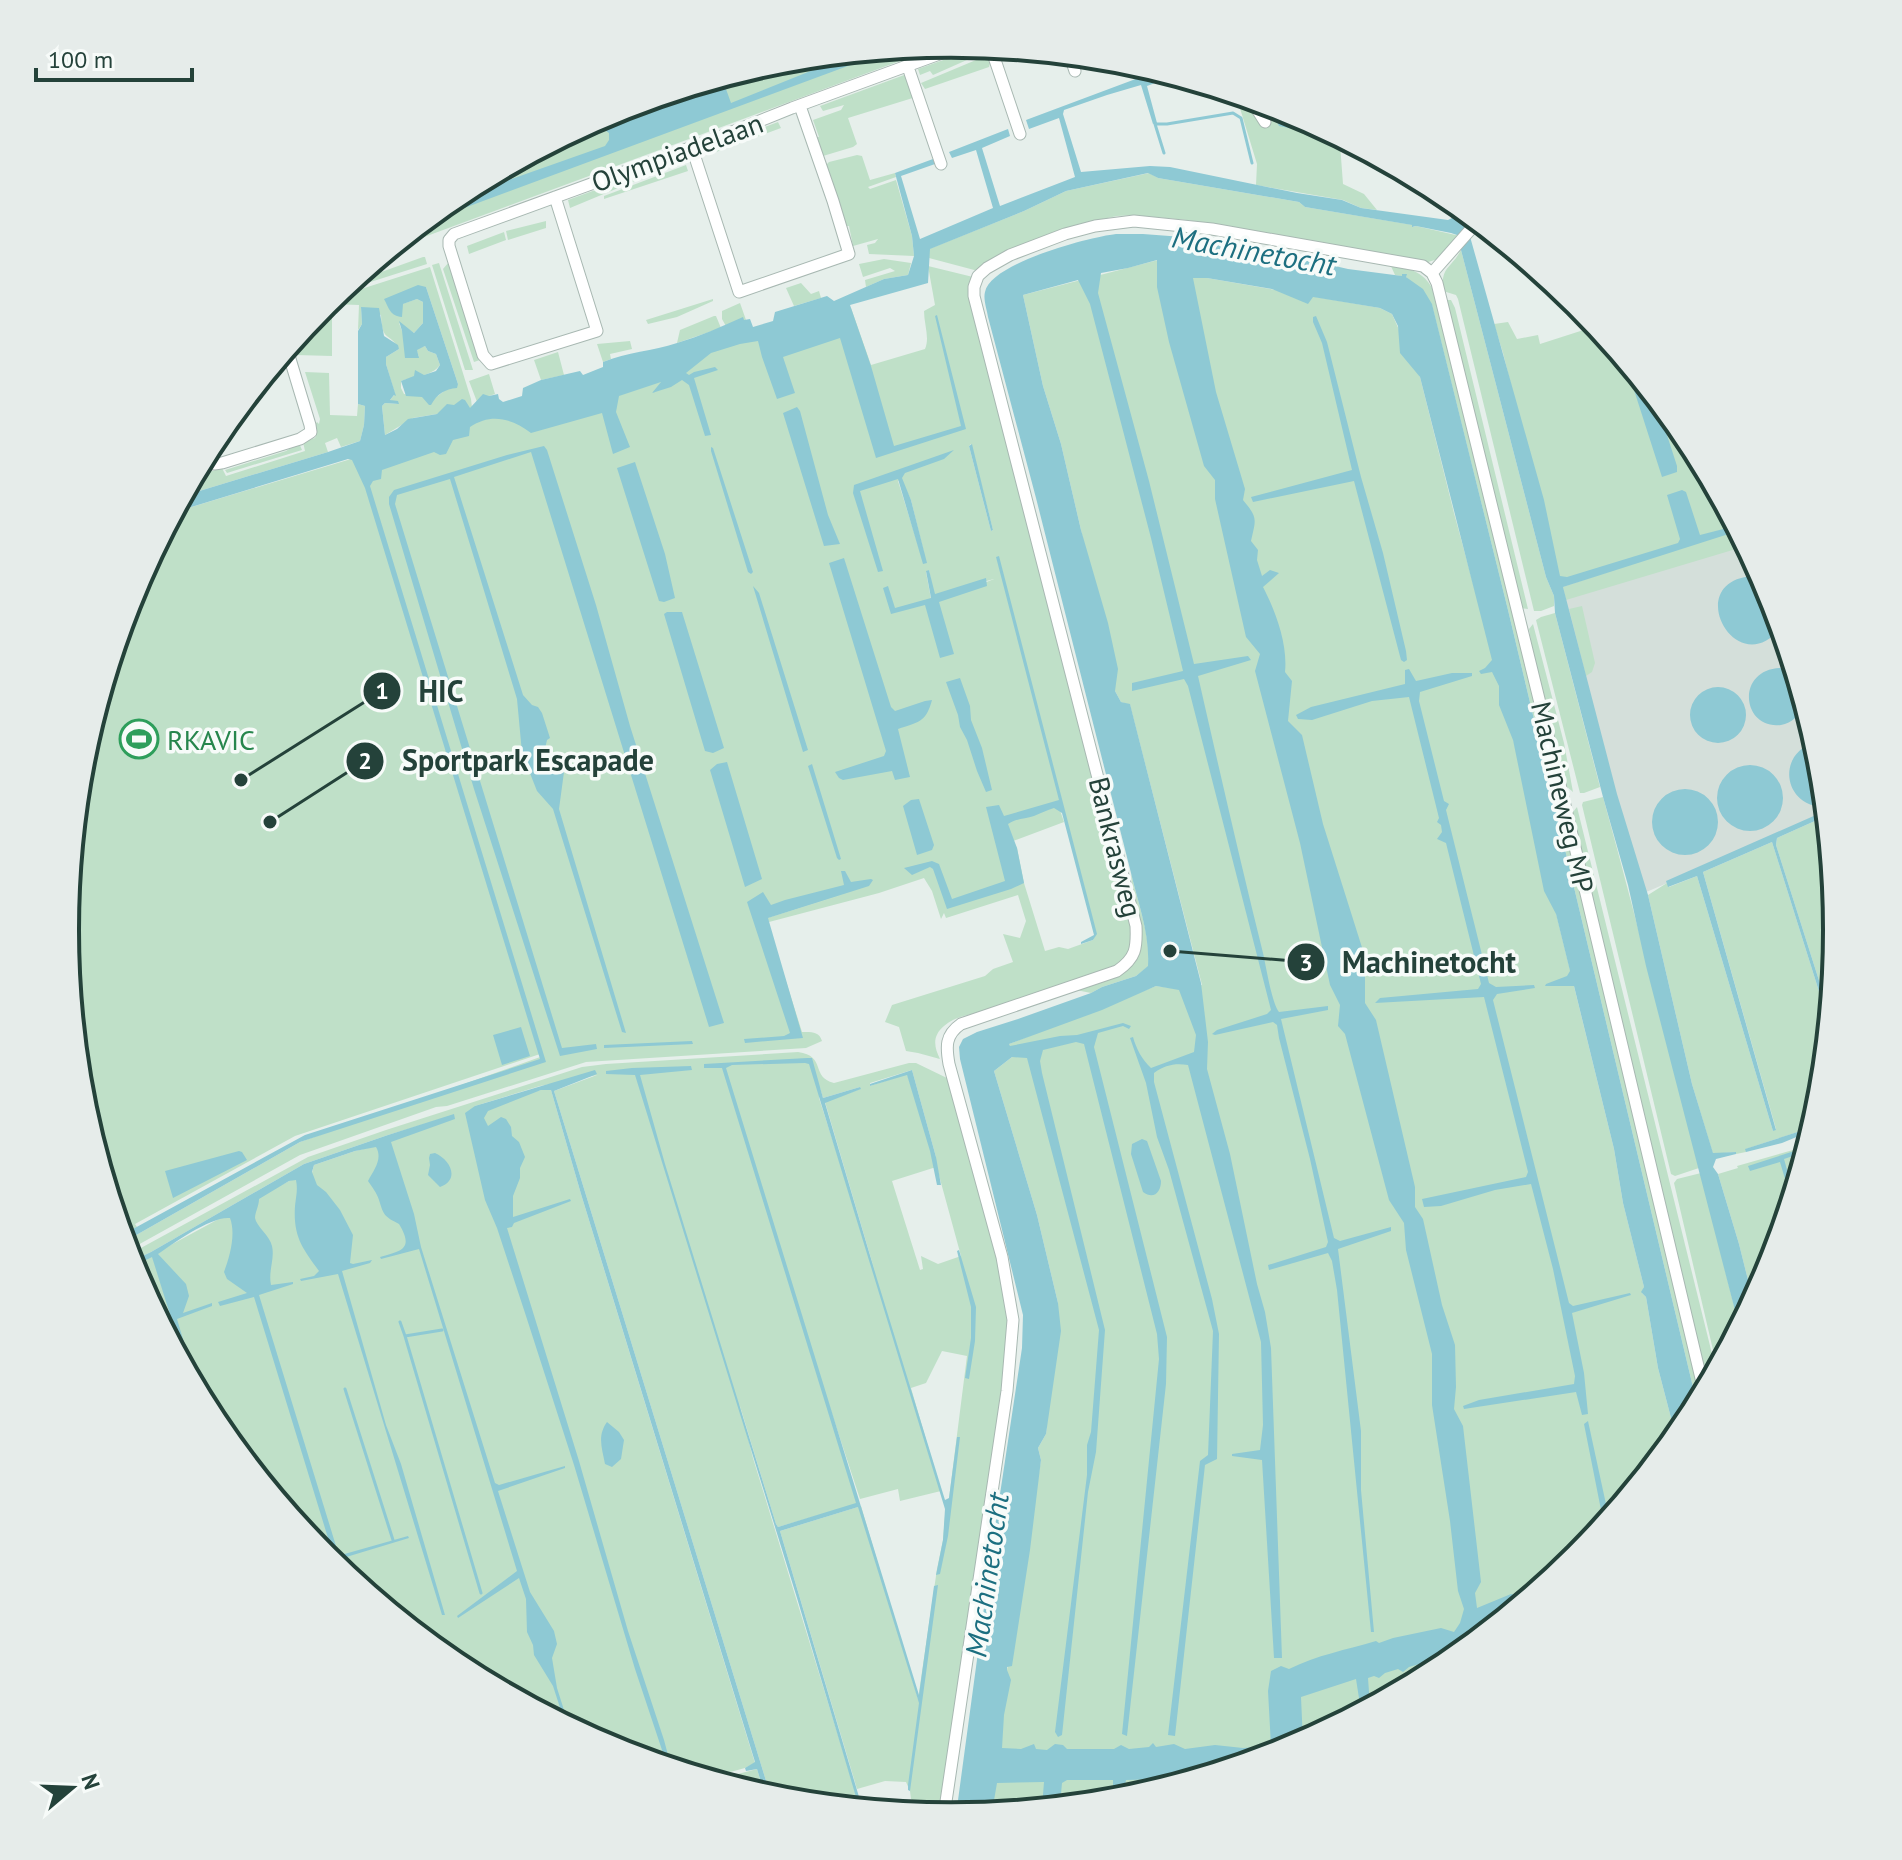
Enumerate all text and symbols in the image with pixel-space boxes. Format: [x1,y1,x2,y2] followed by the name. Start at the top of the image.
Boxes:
[36,32,192,82] scale bar
[48,44,113,75] text: 100 m
[586,104,768,200] street label: Olympiadelaan
[1169,216,1340,284] water label: Machinetocht
[362,664,479,718] callout: HIC
[419,671,464,710] text: HIC
[375,675,389,706] text: 1
[1523,698,1603,896] street label: Machineweg MP
[118,718,160,760] sports icon: RKAVIC
[167,721,255,758] place label: RKAVIC
[345,734,670,788] callout: Sportpark Escapade
[402,740,654,779] text: Sportpark Escapade
[358,745,372,776] text: 2
[1081,773,1151,921] street label: Bankrasweg
[1286,935,1532,989] callout: Machinetocht
[1342,942,1517,981] text: Machinetocht
[1299,947,1313,978] text: 3
[955,1489,1017,1660] water label: Machinetocht
[32,1748,112,1828] north arrow
[75,1770,107,1793] text: N

